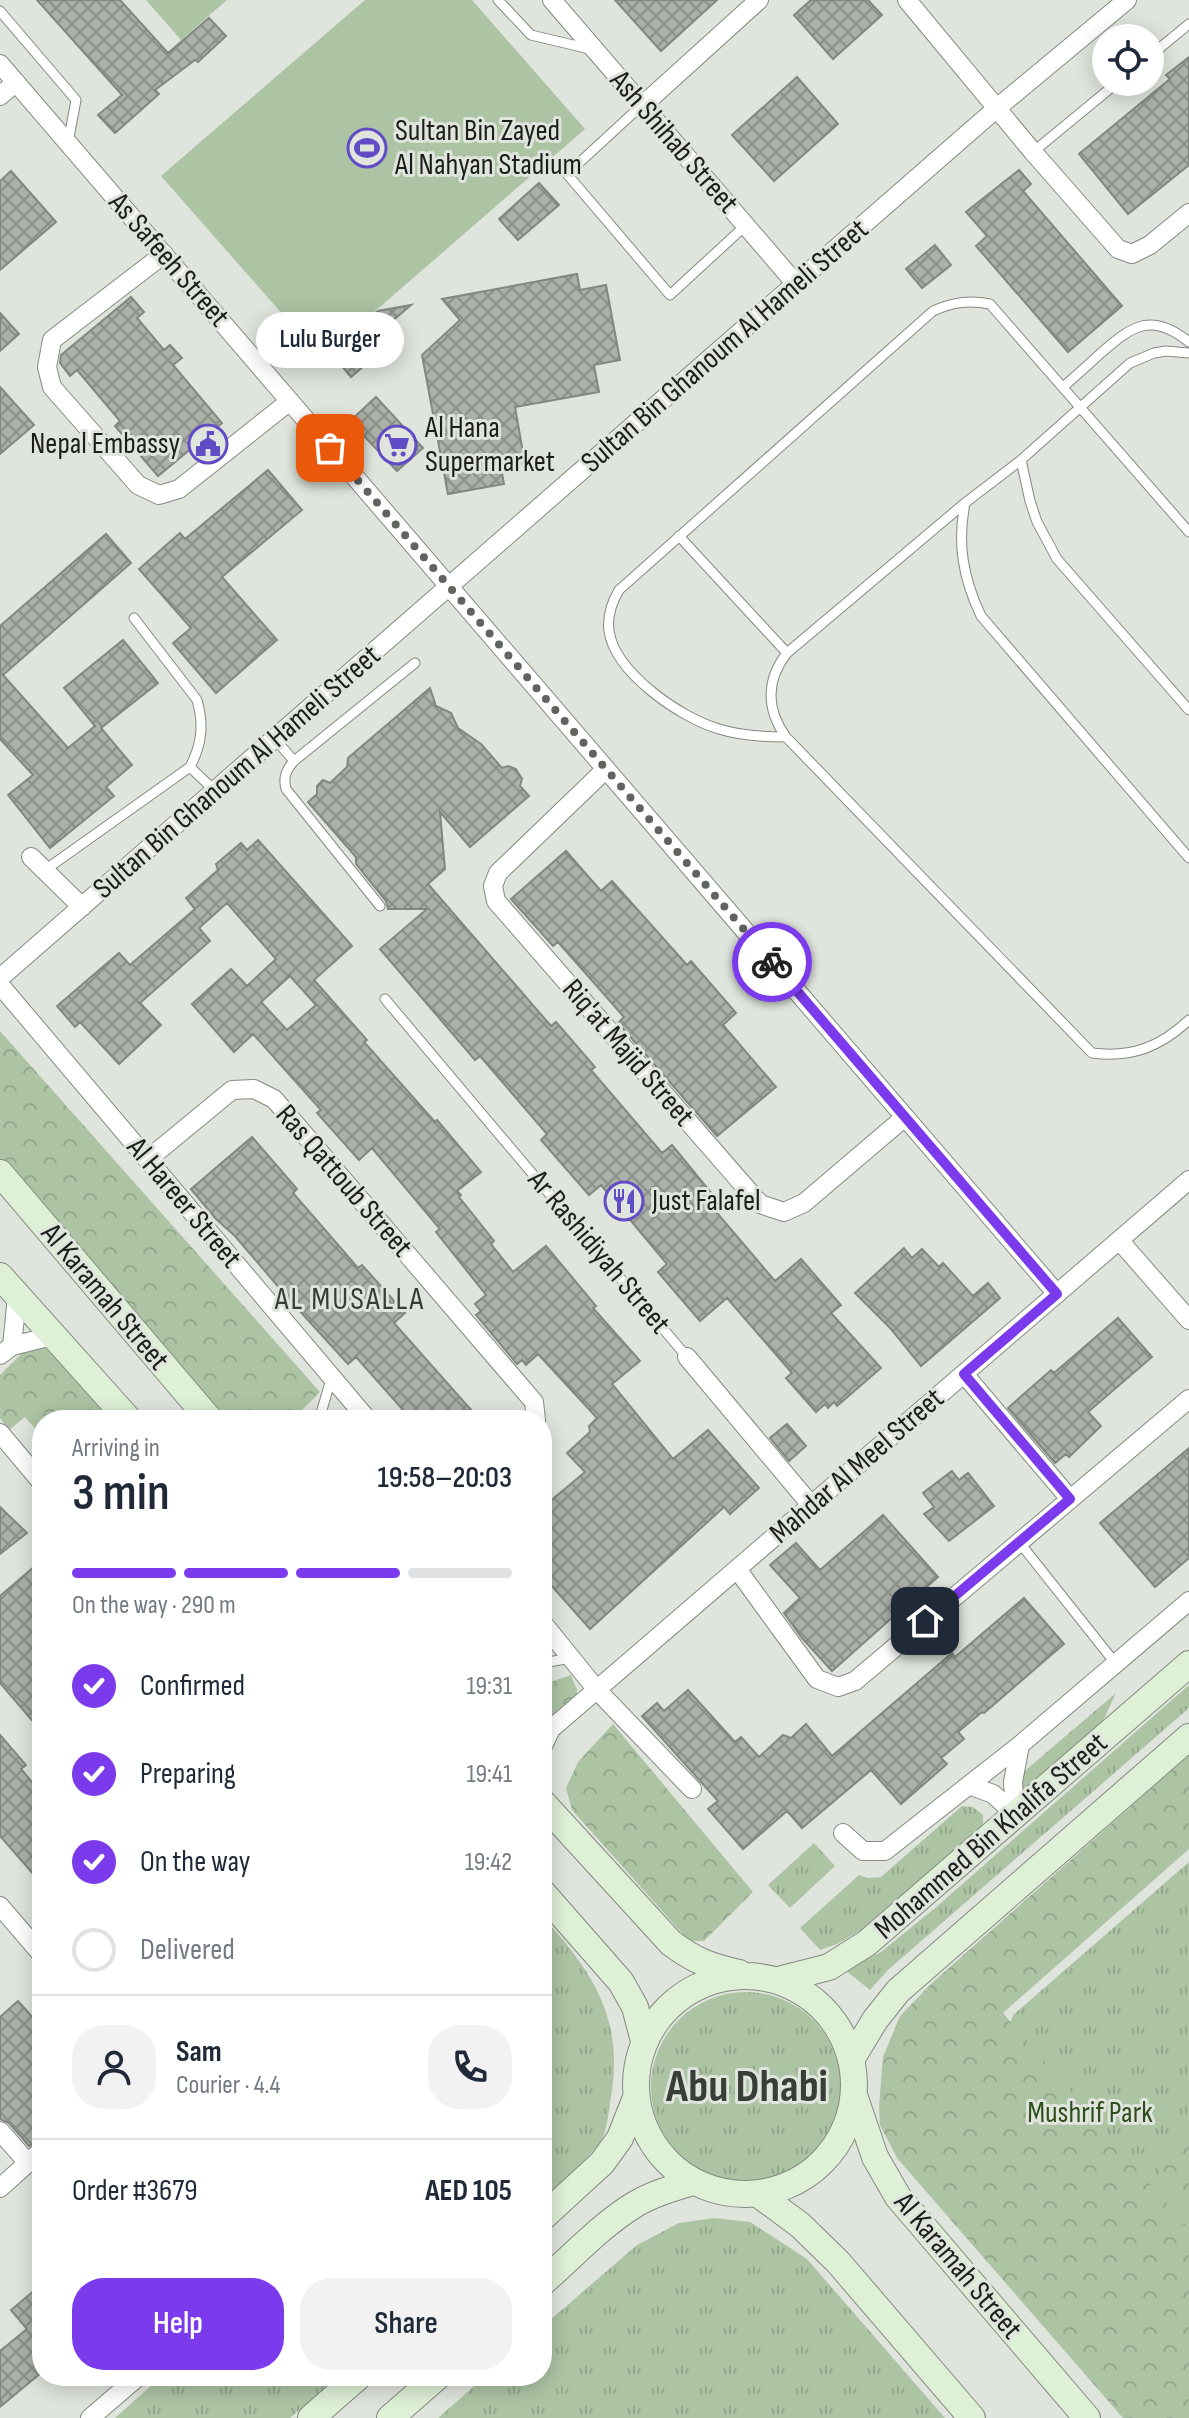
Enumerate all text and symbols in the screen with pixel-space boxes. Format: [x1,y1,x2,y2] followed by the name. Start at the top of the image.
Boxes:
[1092,24,1164,96] map controls
[1092,24,1164,96] button: locate
[602,62,746,221] street label: Ash Shihab Street
[394,113,582,183] place label: Sultan Bin Zayed Al Nahyan Stadium
[346,127,388,169] sports icon: Sultan Bin Zayed Al Nahyan Stadium
[100,185,237,334] street label: As Safeeh Street
[574,212,876,480] street label: Sultan Bin Ghanoum Al Hameli Street
[256,312,404,368] callout: Lulu Burger
[280,324,381,355] text: Lulu Burger
[424,410,555,480] place label: Al Hana Supermarket
[296,414,364,482] pin
[187,423,229,465] public building icon: Nepal Embassy
[376,424,418,466] supermarket icon: Al Hana Supermarket
[30,426,180,462] place label: Nepal Embassy
[308,426,352,470] icon: bag
[86,638,388,906] street label: Sultan Bin Ghanoum Al Hameli Street
[732,922,812,1002] courier
[750,940,794,984] icon: bike
[554,972,702,1134] street label: Riq'at Majid Street
[268,1097,420,1265] street label: Ras Qattoub Street
[118,1130,249,1276] street label: Al Hareer Street
[519,1162,678,1341] street label: Ar Rashidiyah Street
[603,1180,645,1222] restaurant icon: Just Falafel
[651,1183,761,1219] place label: Just Falafel
[33,1216,177,1377] street label: Al Karamah Street
[274,1280,425,1319] district label: AL MUSALLA
[763,1381,951,1551] street label: Mahdar Al Meel Street
[72,1433,160,1464] text: Arriving in
[377,1460,512,1496] text: 19:58–20:03
[72,1462,170,1525] text: 3 min
[891,1587,959,1655] pin
[72,1590,236,1621] text: On the way · 290 m
[903,1599,947,1643] icon: home
[72,1664,116,1708] icon: check
[140,1668,245,1704] text: Confirmed
[466,1671,512,1702] text: 19:31
[867,1725,1115,1947] street label: Mohammed Bin Khalifa Street
[72,1752,116,1796] icon: check
[140,1756,236,1792] text: Preparing
[466,1759,512,1790] text: 19:41
[72,1840,116,1884] icon: check
[140,1844,250,1880] text: On the way
[465,1847,512,1878] text: 19:42
[140,1932,235,1968] text: Delivered
[72,2025,156,2109] button: person
[428,2025,512,2109] button: phone
[176,2034,222,2070] text: Sam
[665,2060,828,2115] district label: Abu Dhabi
[176,2070,280,2101] text: Courier · 4.4
[1027,2095,1153,2131] park label: Mushrif Park
[72,2173,198,2209] text: Order #3679
[425,2173,512,2209] text: AED 105
[886,2185,1030,2346] street label: Al Karamah Street
[72,2278,284,2370] button: Help
[300,2278,512,2370] button: Share

